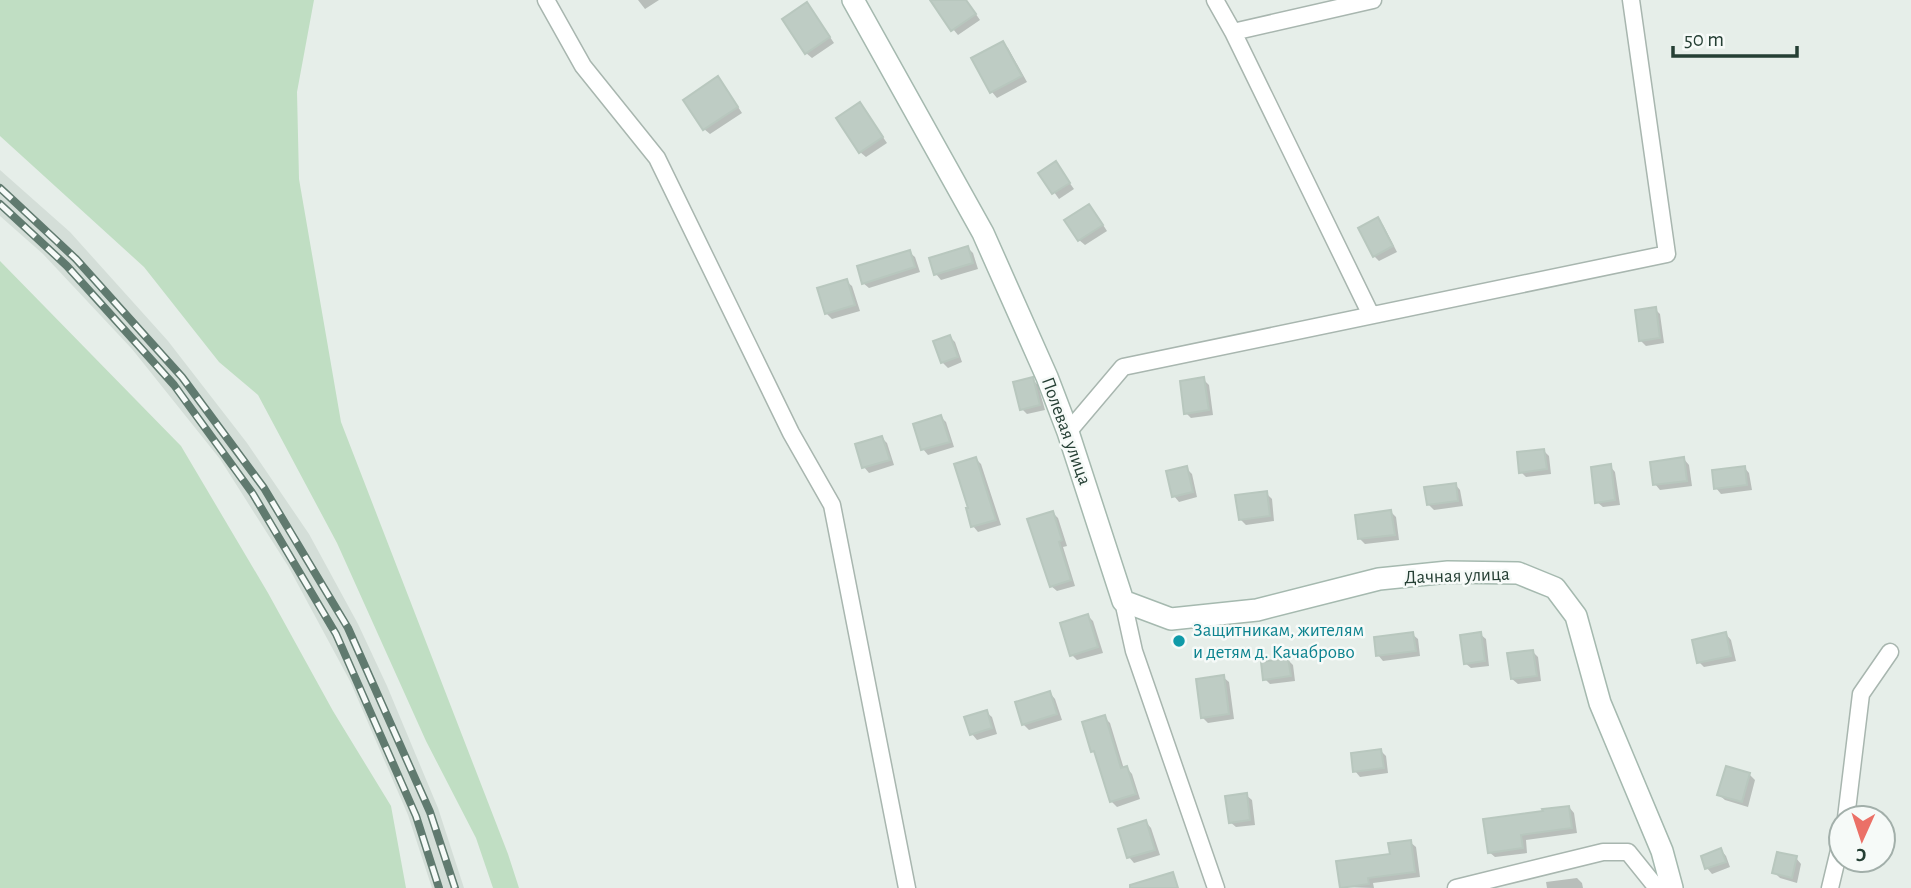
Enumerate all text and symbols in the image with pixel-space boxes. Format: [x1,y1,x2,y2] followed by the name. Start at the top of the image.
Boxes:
[1673,14,1797,58] scale bar
[1684,29,1724,50] text: 50 m
[1038,374,1094,488] street label: Полевая улица
[1404,565,1510,587] street label: Дачная улица
[1193,621,1364,662] place label: Защитникам, жителям и детям д. Качаброво
[1171,633,1187,649] marker: Защитникам, жителям и детям д. Качаброво
[1827,804,1897,874] north arrow
[1855,845,1867,864] text: С

